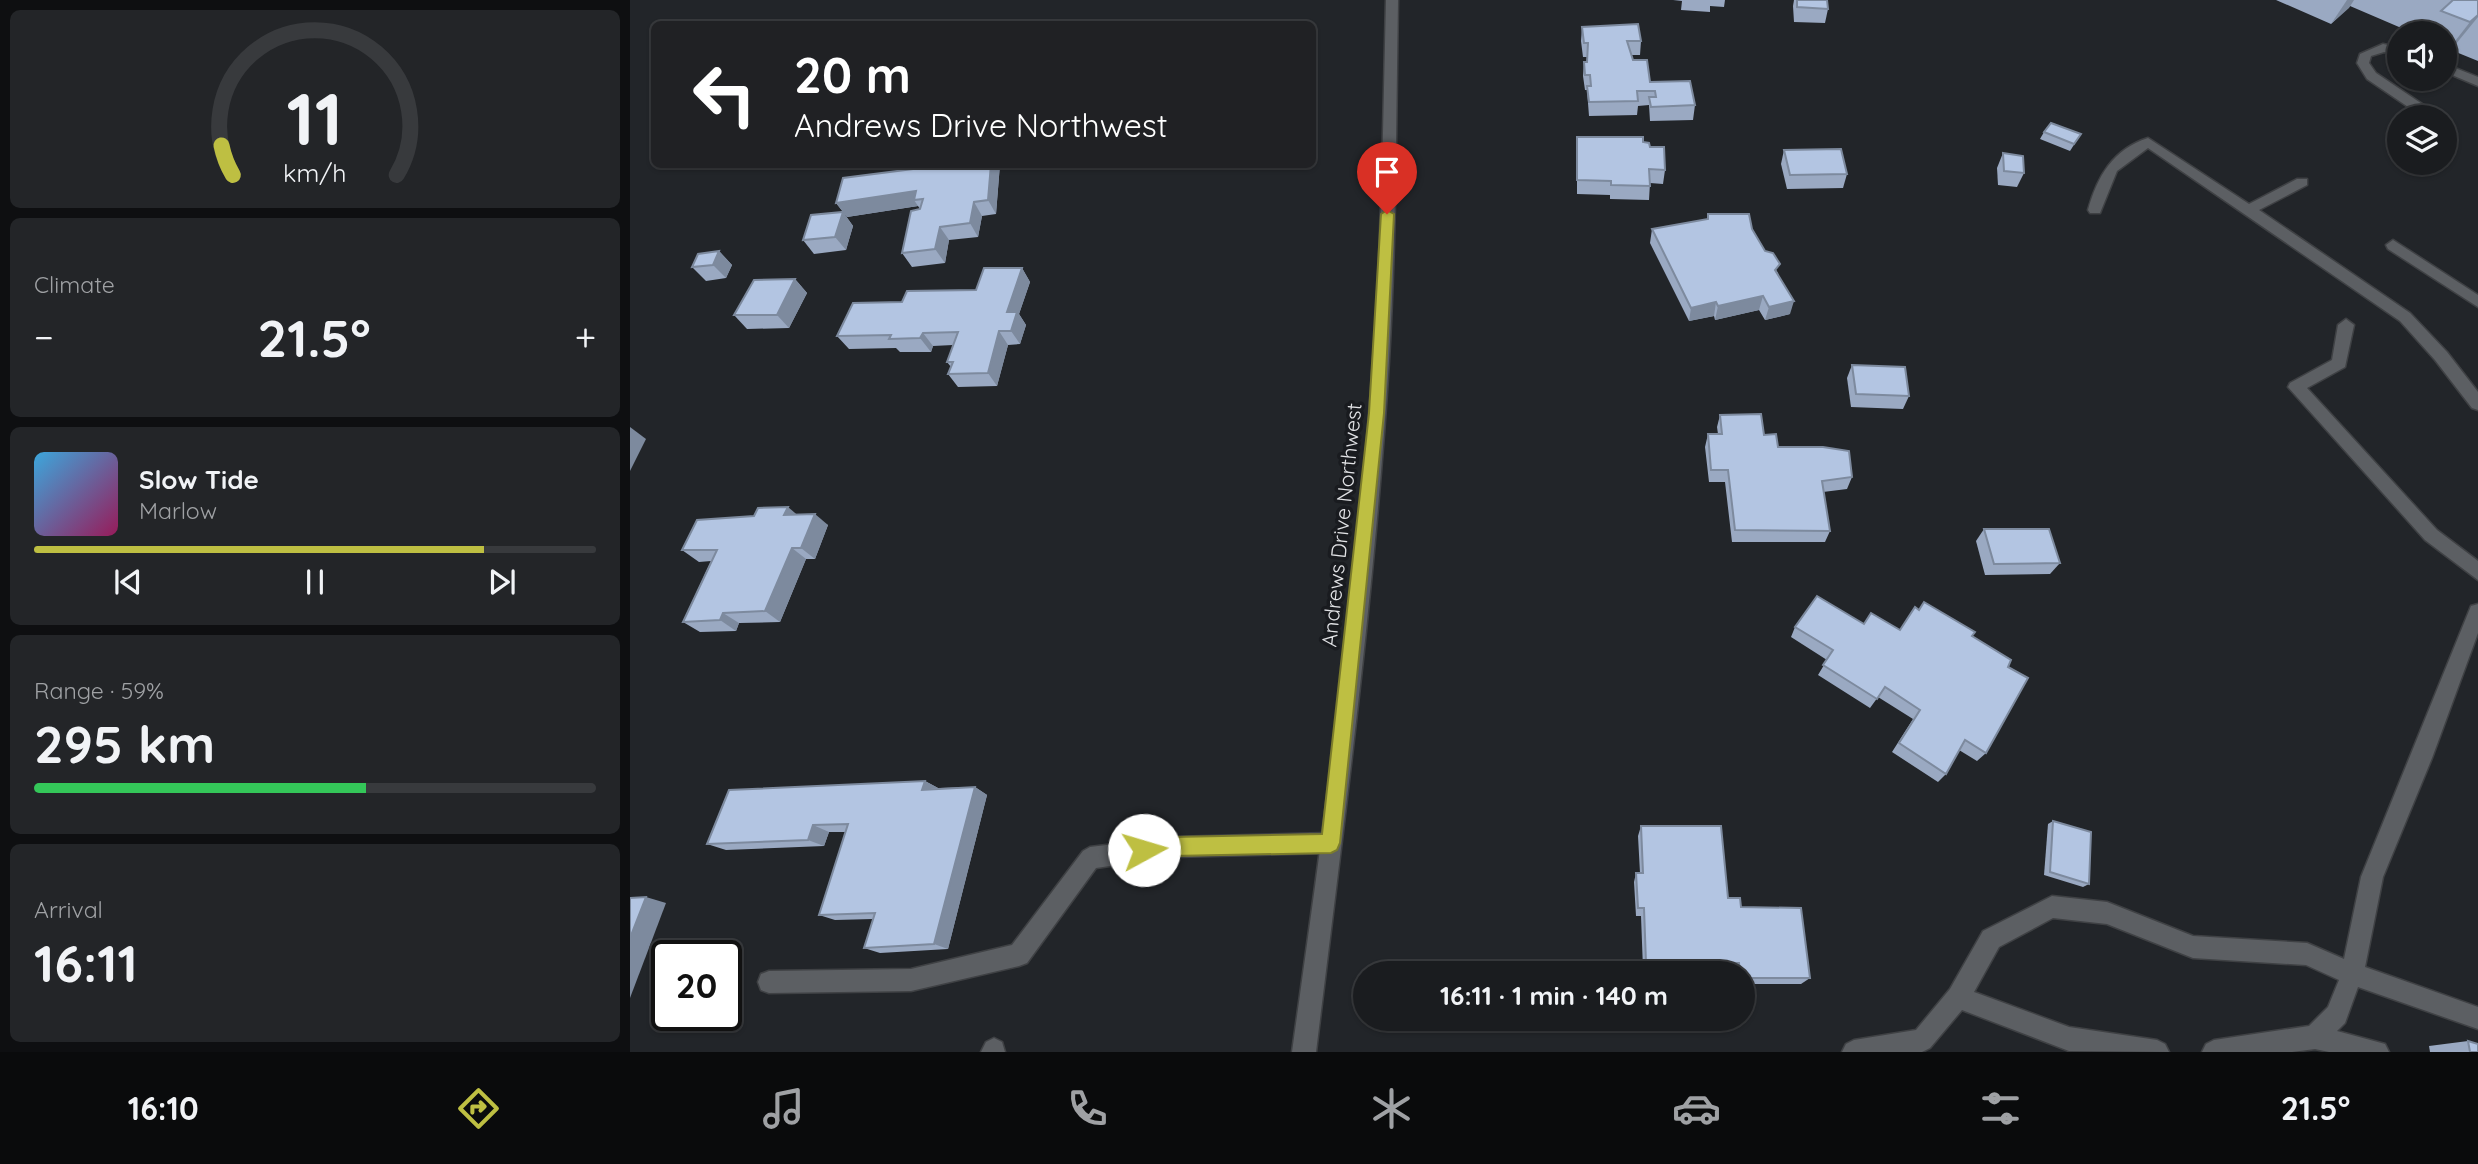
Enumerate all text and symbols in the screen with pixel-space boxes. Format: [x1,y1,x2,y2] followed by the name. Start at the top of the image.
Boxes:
[2387,21,2457,175] map controls
[2387,21,2457,91] button: sound
[794,44,911,105] text: 20 m
[679,49,770,140] icon: left
[287,73,343,164] text: 11
[794,105,1168,145] text: Andrews Drive Northwest
[2387,105,2457,175] button: layers
[1357,142,1417,214] pin
[1368,153,1406,191] icon: arrive
[283,157,347,188] text: km/h
[34,270,115,299] text: Climate
[258,305,371,370] text: 21.5°
[34,313,54,361] text: −
[575,313,596,361] text: +
[1315,402,1367,648] street label: Andrews Drive Northwest
[139,463,259,496] text: Slow Tide
[139,496,217,525] text: Marlow
[109,563,147,601] icon: previous
[296,563,334,601] icon: pause
[483,563,521,601] icon: next
[34,676,164,705] text: Range · 59%
[34,711,215,776] text: 295 km
[1107,813,1181,887] position arrow
[34,895,103,924] text: Arrival
[34,930,138,995] text: 16:11
[651,940,742,1031] speed limit sign: 20
[1440,979,1668,1012] text: 16:11 · 1 min · 140 m
[454,1084,503,1133] icon: directions
[759,1084,808,1133] icon: music
[1063,1084,1112,1133] icon: phone
[1367,1084,1416,1133] icon: climate
[1672,1084,1721,1133] icon: car
[1976,1084,2025,1133] icon: filters
[128,1088,199,1128] text: 16:10
[2281,1088,2350,1128] text: 21.5°

